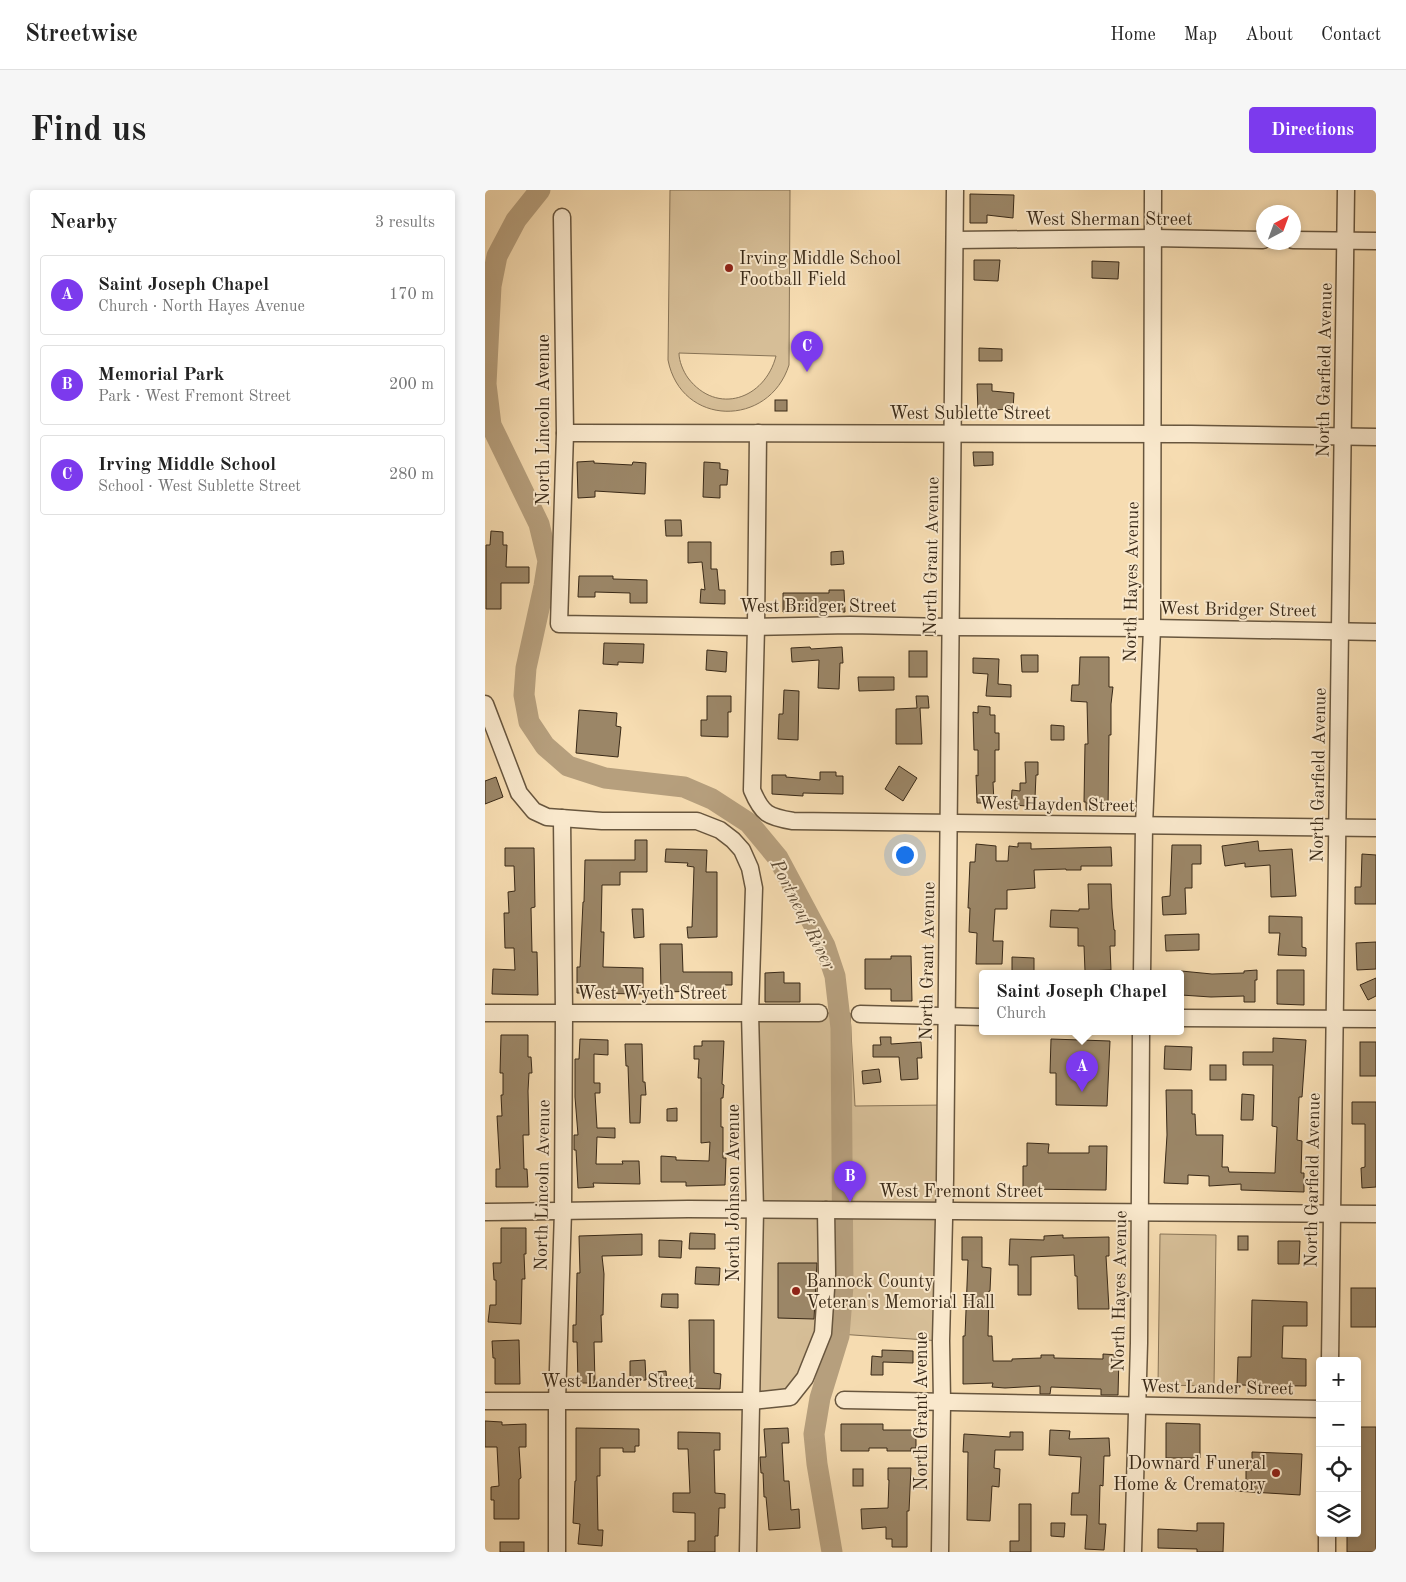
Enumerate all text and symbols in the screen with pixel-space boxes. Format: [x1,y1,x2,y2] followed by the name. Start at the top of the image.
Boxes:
[25,23,138,47] text: Streetwise
[1110,26,1156,44] text: Home
[1184,26,1217,44] text: Map
[1245,26,1293,44] text: About
[1321,26,1381,44] text: Contact
[1249,107,1376,153] button: Directions
[30,113,146,148] text: Find us
[1256,205,1301,250] north arrow
[1025,211,1193,229] street label: West Sherman Street
[50,212,118,233] text: Nearby
[375,215,435,231] text: 3 results
[739,250,901,289] place label: Irving Middle School Football Field
[723,262,735,274] marker: Irving Middle School Football Field
[98,276,269,295] text: Saint Joseph Chapel
[1314,282,1336,458] street label: North Garfield Avenue
[61,287,73,303] text: A
[389,287,434,303] text: 170 m
[98,299,305,315] text: Church · North Hayes Avenue
[791,331,823,372] pin: C
[535,334,553,506] street label: North Lincoln Avenue
[98,366,224,385] text: Memorial Park
[61,377,73,393] text: B
[389,377,434,393] text: 200 m
[98,389,291,405] text: Park · West Fremont Street
[889,405,1051,423] street label: West Sublette Street
[98,456,276,475] text: Irving Middle School
[62,467,72,483] text: C
[389,467,434,483] text: 280 m
[922,476,942,636] street label: North Grant Avenue
[98,479,301,495] text: School · West Sublette Street
[1122,501,1142,663] street label: North Hayes Avenue
[739,598,897,616] street label: West Bridger Street
[1159,600,1317,620] street label: West Bridger Street
[1308,687,1330,863] street label: North Garfield Avenue
[979,795,1135,815] street label: West Hayden Street
[892,842,918,868] your location
[765,856,838,974] water label: Portneuf River
[918,881,938,1041] street label: North Grant Avenue
[979,970,1184,1035] popup
[996,983,1167,1002] text: Saint Joseph Chapel
[577,985,727,1003] street label: West Wyeth Street
[996,1006,1046,1022] text: Church
[1066,1051,1098,1092] pin: A
[1302,1092,1324,1268] street label: North Garfield Avenue
[533,1099,553,1271] street label: North Lincoln Avenue
[725,1104,743,1282] street label: North Johnson Avenue
[834,1161,866,1202] pin: B
[879,1183,1043,1201] street label: West Fremont Street
[1110,1210,1130,1372] street label: North Hayes Avenue
[806,1273,995,1312] place label: Bannock County Veteran's Memorial Hall
[790,1285,802,1297] marker: Bannock County Veteran's Memorial Hall
[913,1332,931,1490] street label: North Grant Avenue
[1316,1357,1361,1537] map controls
[1316,1357,1361,1402] button: +
[541,1373,695,1391] street label: West Lander Street
[1140,1378,1294,1398] street label: West Lander Street
[1316,1402,1361,1447] button: −
[1316,1447,1361,1492] button: locate
[1113,1455,1266,1494] place label: Downard Funeral Home & Crematory
[1270,1467,1282,1479] marker: Downard Funeral Home & Crematory
[1316,1492,1361,1537] button: layers

